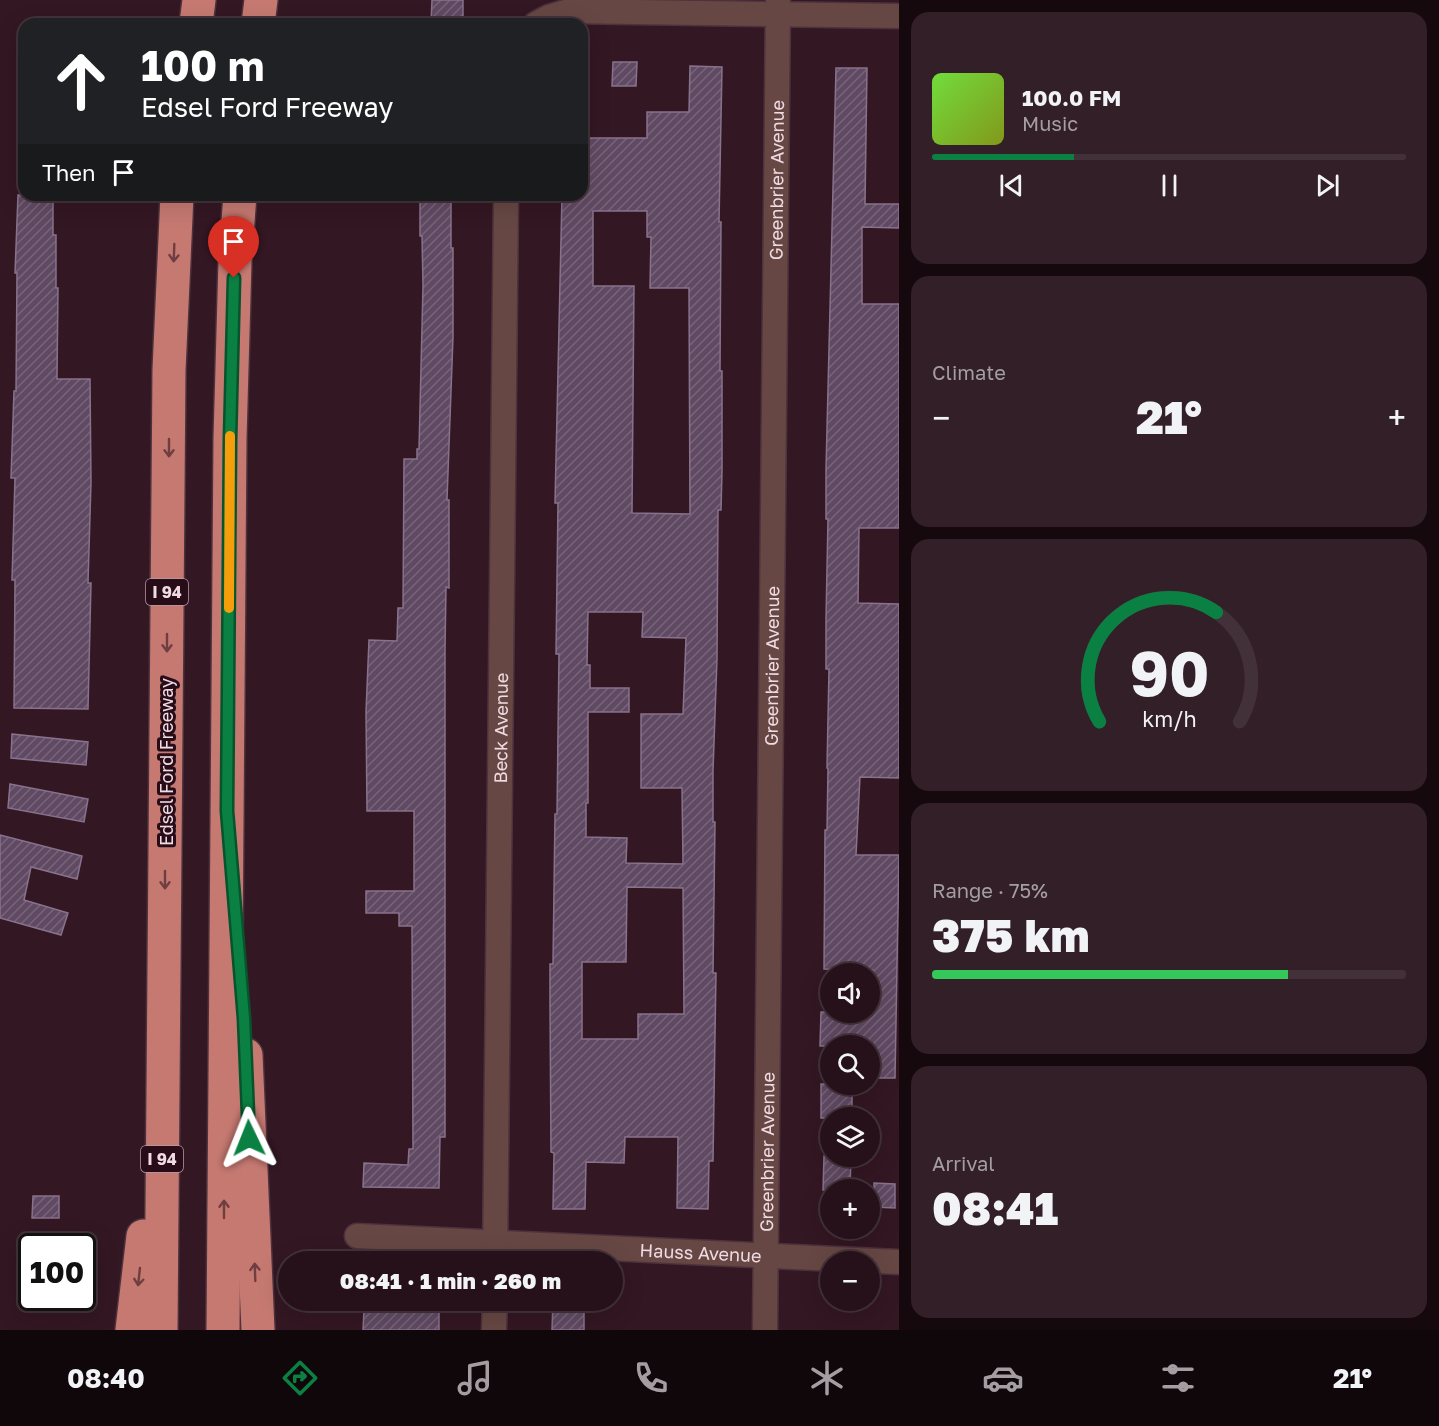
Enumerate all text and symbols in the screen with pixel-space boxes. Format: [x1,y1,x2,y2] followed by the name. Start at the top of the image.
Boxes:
[141,40,264,90] text: 100 m
[42,42,120,120] icon: ahead
[1022,84,1121,111] text: 100.0 FM
[141,91,393,123] text: Edsel Ford Freeway
[764,100,788,260] street label: Greenbrier Avenue
[1022,111,1078,135] text: Music
[107,156,140,189] icon: arrive
[42,159,95,186] text: Then
[995,169,1028,202] icon: previous
[1153,169,1186,202] icon: pause
[1311,169,1344,202] icon: next
[208,216,259,278] pin
[217,225,250,258] icon: arrive
[168,243,179,263] one-way arrow
[932,360,1006,384] text: Climate
[1136,390,1202,444] text: 21°
[932,398,950,437] text: −
[1388,398,1406,437] text: +
[163,438,175,458] one-way arrow
[146,579,188,605] road number: I 94
[760,586,783,746] street label: Greenbrier Avenue
[161,633,173,653] one-way arrow
[1129,635,1209,710] text: 90
[489,673,512,783] street label: Beck Avenue
[155,678,177,846] street label: Edsel Ford Freeway
[1142,706,1196,732] text: km/h
[159,870,171,890] one-way arrow
[932,878,1048,902] text: Range · 75%
[932,908,1090,962] text: 375 km
[820,963,880,1311] map controls
[820,963,880,1023] button: sound
[820,1035,880,1095] button: search
[755,1072,779,1232] street label: Greenbrier Avenue
[217,1106,281,1170] position arrow
[820,1107,880,1167] button: layers
[141,1146,183,1172] road number: I 94
[932,1151,995,1175] text: Arrival
[820,1179,880,1239] button: +
[932,1181,1058,1235] text: 08:41
[218,1199,230,1219] one-way arrow
[18,1233,96,1311] speed limit sign: 100
[639,1239,762,1266] street label: Hauss Avenue
[820,1251,880,1311] button: −
[250,1262,261,1282] one-way arrow
[133,1267,144,1286] one-way arrow
[340,1267,561,1294] text: 08:41 · 1 min · 260 m
[279,1357,321,1399] icon: directions
[454,1357,496,1399] icon: music
[630,1357,672,1399] icon: phone
[806,1357,848,1399] icon: climate
[982,1357,1024,1399] icon: car
[1157,1357,1199,1399] icon: filters
[67,1362,145,1394] text: 08:40
[1333,1362,1372,1394] text: 21°

